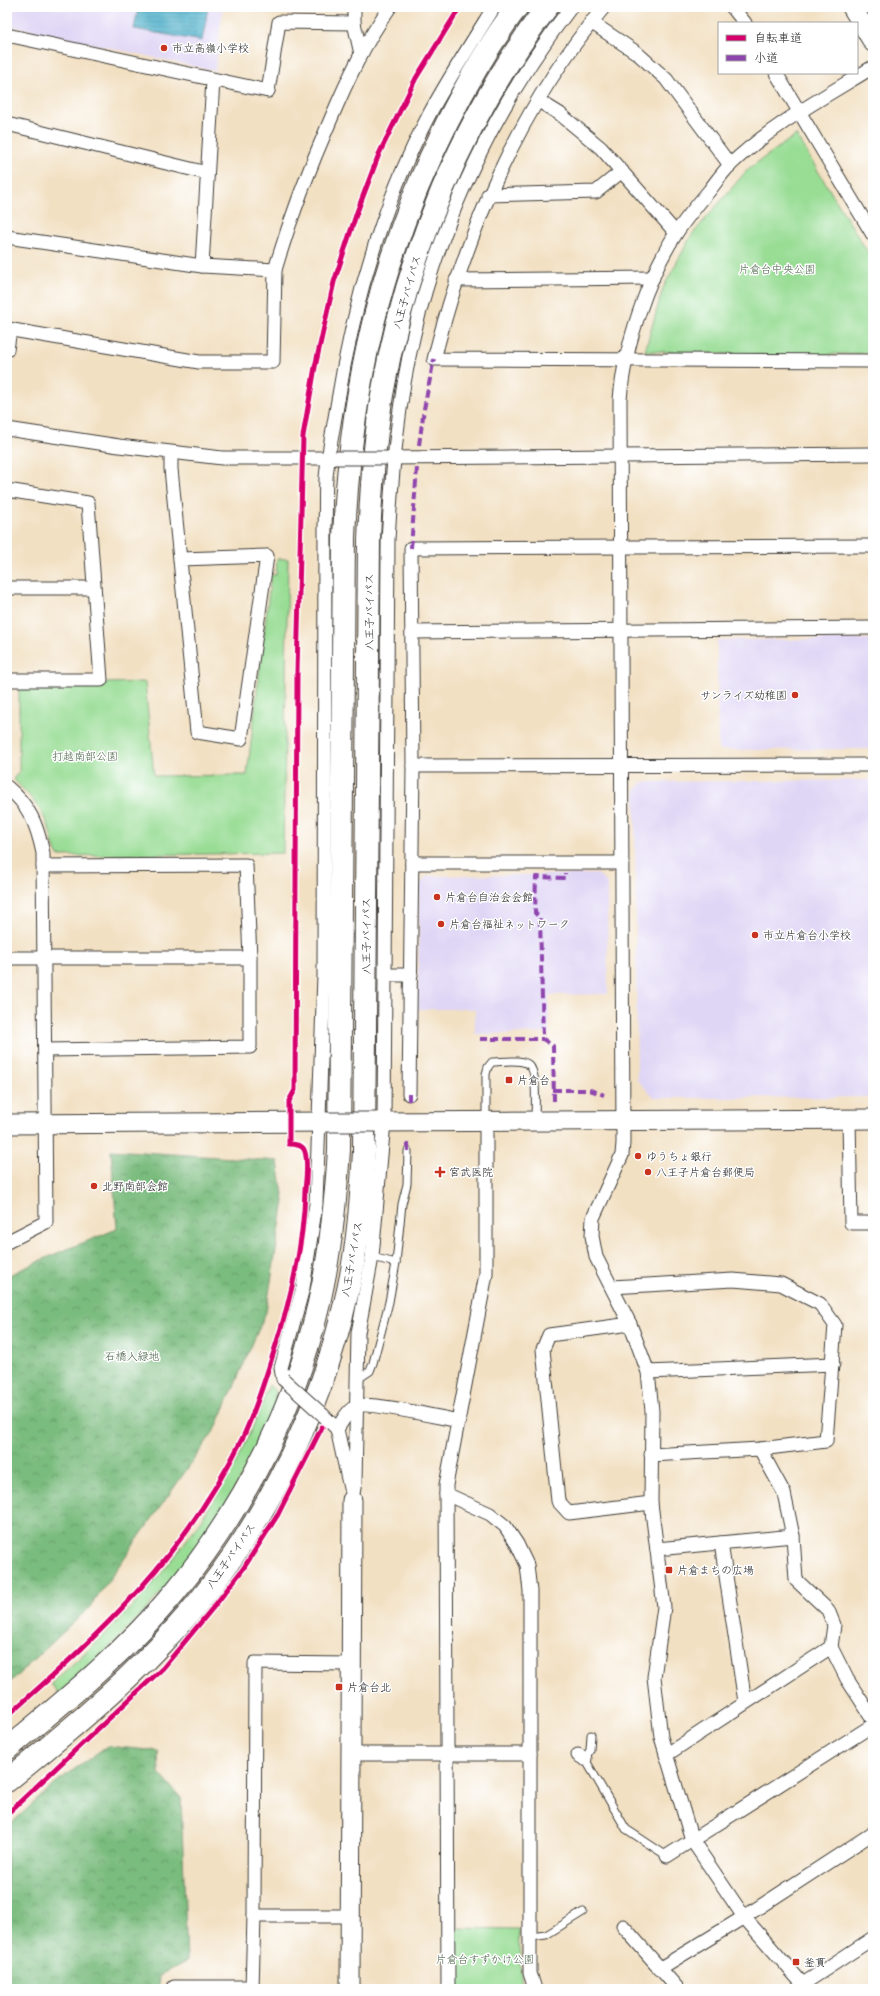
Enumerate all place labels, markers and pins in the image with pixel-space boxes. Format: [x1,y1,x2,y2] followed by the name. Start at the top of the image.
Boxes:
[172,42,249,55] place label: 市立高嶺小学校
[159,43,169,53] marker: 市立高嶺小学校
[700,689,787,702] place label: サンライズ幼稚園
[790,690,800,700] marker: サンライズ幼稚園
[445,891,533,904] place label: 片倉台自治会会館
[432,892,442,902] marker: 片倉台自治会会館
[449,918,570,931] place label: 片倉台福祉ネットワーク
[436,919,446,929] marker: 片倉台福祉ネットワーク
[763,929,851,942] place label: 市立片倉台小学校
[750,930,760,940] marker: 市立片倉台小学校
[517,1074,550,1087] place label: 片倉台
[504,1075,514,1085] marker: 片倉台
[646,1150,712,1163] place label: ゆうちょ銀行
[633,1151,643,1161] marker: ゆうちょ銀行
[434,1166,446,1178] marker: 宮武医院
[449,1166,493,1179] place label: 宮武医院
[656,1166,755,1179] place label: 八王子片倉台郵便局
[643,1167,653,1177] marker: 八王子片倉台郵便局
[102,1180,168,1193] place label: 北野南部会館
[89,1181,99,1191] marker: 北野南部会館
[677,1564,754,1577] place label: 片倉まちの広場
[664,1565,674,1575] marker: 片倉まちの広場
[347,1681,391,1694] place label: 片倉台北
[334,1682,344,1692] marker: 片倉台北
[804,1956,826,1969] place label: 釜貫
[791,1957,801,1967] marker: 釜貫

